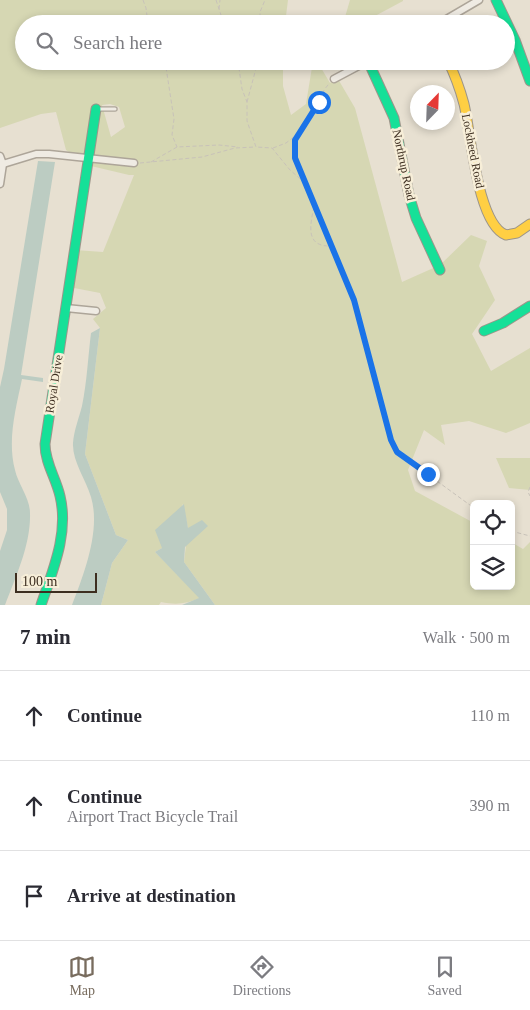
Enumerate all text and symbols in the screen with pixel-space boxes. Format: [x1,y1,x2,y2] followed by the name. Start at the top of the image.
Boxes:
[15,15,515,70] search box
[33,29,61,57] icon: search
[73,32,162,53] text: Search here
[410,85,455,130] north arrow
[308,91,331,114] route start
[459,113,487,189] street label: Lockheed Road
[390,128,418,202] street label: Northrup Road
[42,354,66,414] street label: Royal Drive
[417,463,440,486] route end
[470,500,515,590] map controls
[470,500,515,545] button: locate
[470,545,515,590] button: layers
[15,570,98,593] scale bar
[22,574,57,589] text: 100 m
[20,625,71,649] text: 7 min
[423,629,510,646] text: Walk · 500 m
[20,702,48,730] icon: ahead
[67,705,142,726] text: Continue
[470,707,510,724] text: 110 m
[67,786,142,807] text: Continue
[20,792,48,820] icon: ahead
[470,797,510,814] text: 390 m
[67,808,238,825] text: Airport Tract Bicycle Trail
[20,882,48,910] icon: arrive
[67,885,236,906] text: Arrive at destination
[68,953,96,999] tab: Map
[233,953,291,999] tab: Directions
[428,953,462,999] tab: Saved

